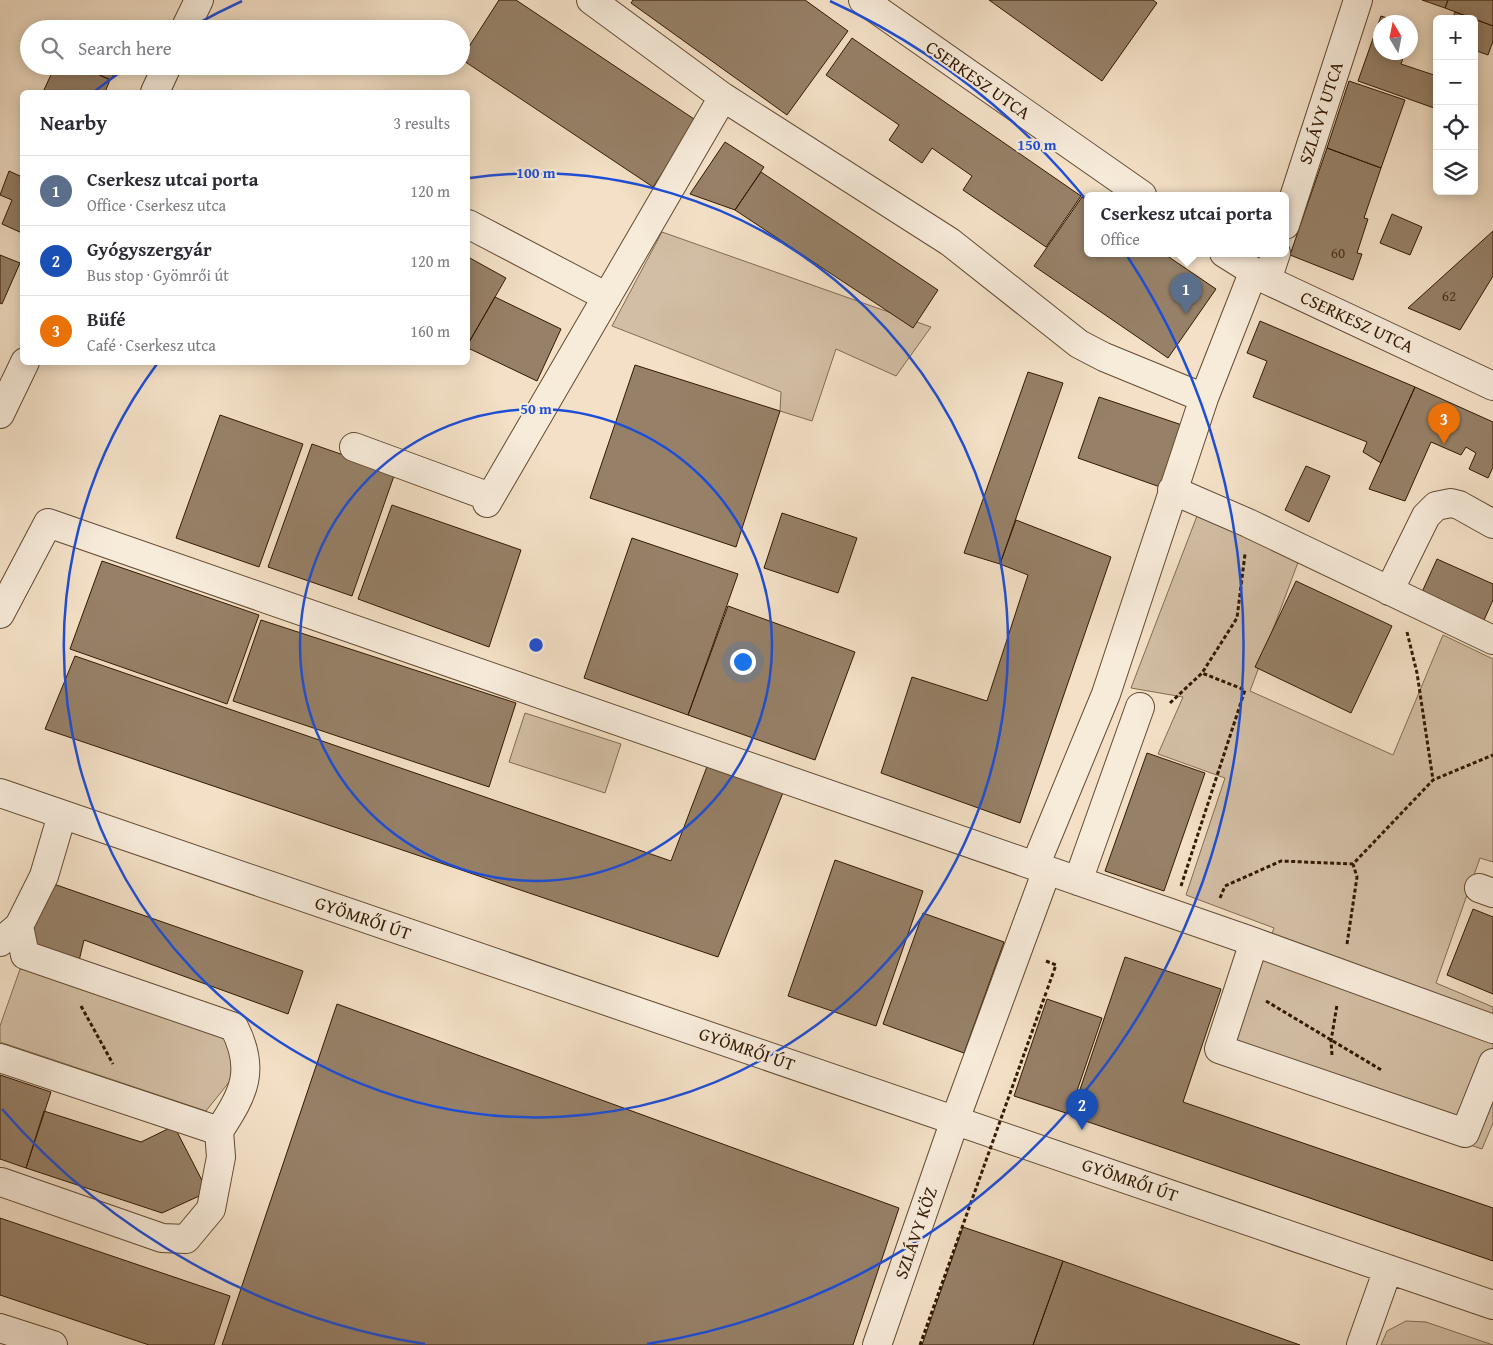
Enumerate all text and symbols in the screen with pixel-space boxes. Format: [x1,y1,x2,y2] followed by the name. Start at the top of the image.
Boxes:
[1373,15,1418,60] north arrow
[1433,15,1478,195] map controls
[1433,15,1478,60] button: +
[20,20,470,75] search box
[920,33,1036,126] street label: CSERKESZ UTCA
[38,34,66,62] icon: search
[78,34,172,62] text: Search here
[1291,58,1350,168] street label: SZLÁVY UTCA
[1433,60,1478,105] button: −
[1433,105,1478,150] button: locate
[40,107,107,138] text: Nearby
[393,111,450,135] text: 3 results
[1017,134,1057,155] text: 150 m
[1433,150,1478,195] button: layers
[516,162,556,183] text: 100 m
[87,165,258,193] text: Cserkesz utcai porta
[52,179,60,203] text: 1
[410,179,450,203] text: 120 m
[1084,192,1289,257] popup
[87,193,226,217] text: Office · Cserkesz utca
[1101,199,1272,227] text: Cserkesz utcai porta
[1101,227,1140,251] text: Office
[87,235,212,263] text: Gyógyszergyár
[1331,242,1345,263] house number: 60
[52,249,60,273] text: 2
[410,249,450,273] text: 120 m
[87,263,229,287] text: Bus stop · Gyömrői út
[1170,273,1202,314] pin: 1
[1296,283,1418,360] street label: CSERKESZ UTCA
[1442,285,1456,306] house number: 62
[87,305,126,333] text: Büfé
[52,319,60,343] text: 3
[410,319,450,343] text: 160 m
[87,333,216,357] text: Café · Cserkesz utca
[520,398,552,419] text: 50 m
[1428,403,1460,444] pin: 3
[527,636,545,654] centre of rings
[730,649,756,675] your location
[312,889,415,947] street label: GYÖMRŐI ÚT
[696,1020,799,1078] street label: GYÖMRŐI ÚT
[1066,1089,1098,1130] pin: 2
[1079,1151,1182,1209] street label: GYÖMRŐI ÚT
[887,1183,944,1282] street label: SZLÁVY KÖZ

